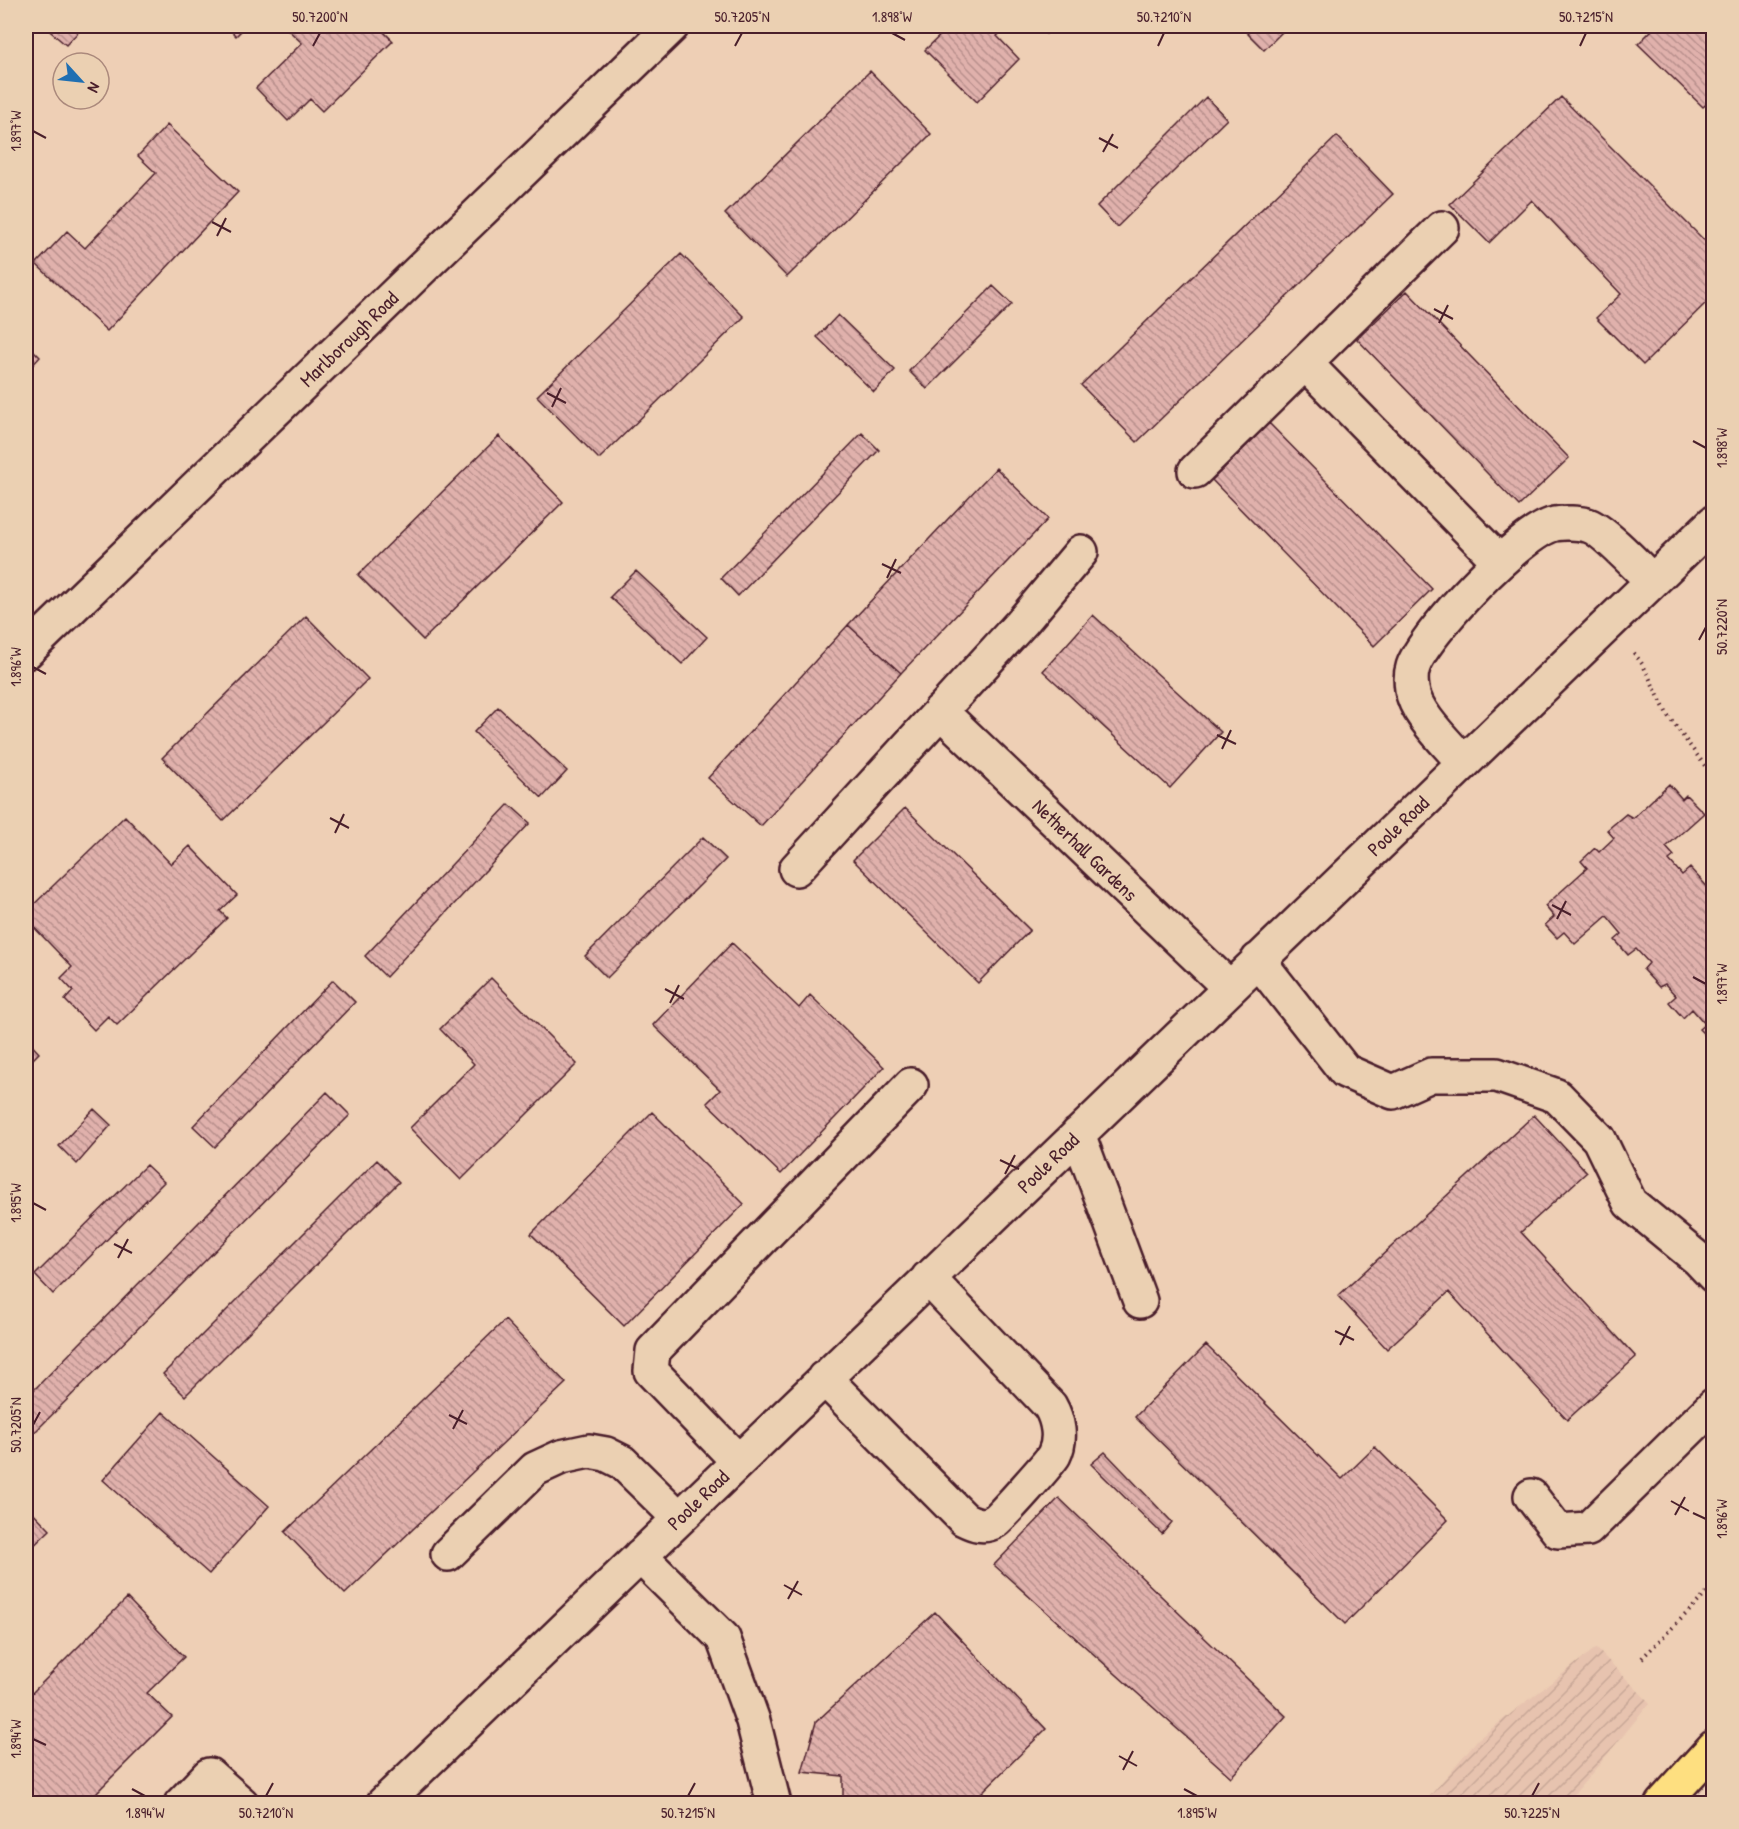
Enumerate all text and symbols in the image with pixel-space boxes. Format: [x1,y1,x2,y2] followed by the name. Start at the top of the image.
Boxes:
[292,6,348,27] text: 50.7200°N
[714,6,770,27] text: 50.7205°N
[872,6,913,27] text: 1.898°W
[1137,6,1191,27] text: 50.7210°N
[1559,6,1613,27] text: 50.7215°N
[51,51,111,111] north arrow
[82,79,106,97] text: N
[5,110,26,151] text: 1.897°W
[293,285,404,393] street label: Marlborough Road
[1711,427,1732,468] text: 1.898°W
[1711,599,1732,655] text: 50.7220°N
[5,647,26,687] text: 1.896°W
[1361,789,1435,862] street label: Poole Road
[1027,792,1144,907] street label: Netherhall Gardens
[1711,963,1732,1004] text: 1.897°W
[1011,1126,1085,1199] street label: Poole Road
[5,1182,26,1223] text: 1.895°W
[5,1397,26,1453] text: 50.7205°N
[661,1463,735,1536] street label: Poole Road
[1711,1499,1732,1539] text: 1.896°W
[5,1719,26,1759] text: 1.894°W
[125,1802,165,1823] text: 1.894°W
[239,1802,293,1823] text: 50.7210°N
[661,1802,715,1823] text: 50.7215°N
[1177,1802,1218,1823] text: 1.895°W
[1504,1802,1560,1823] text: 50.7225°N

